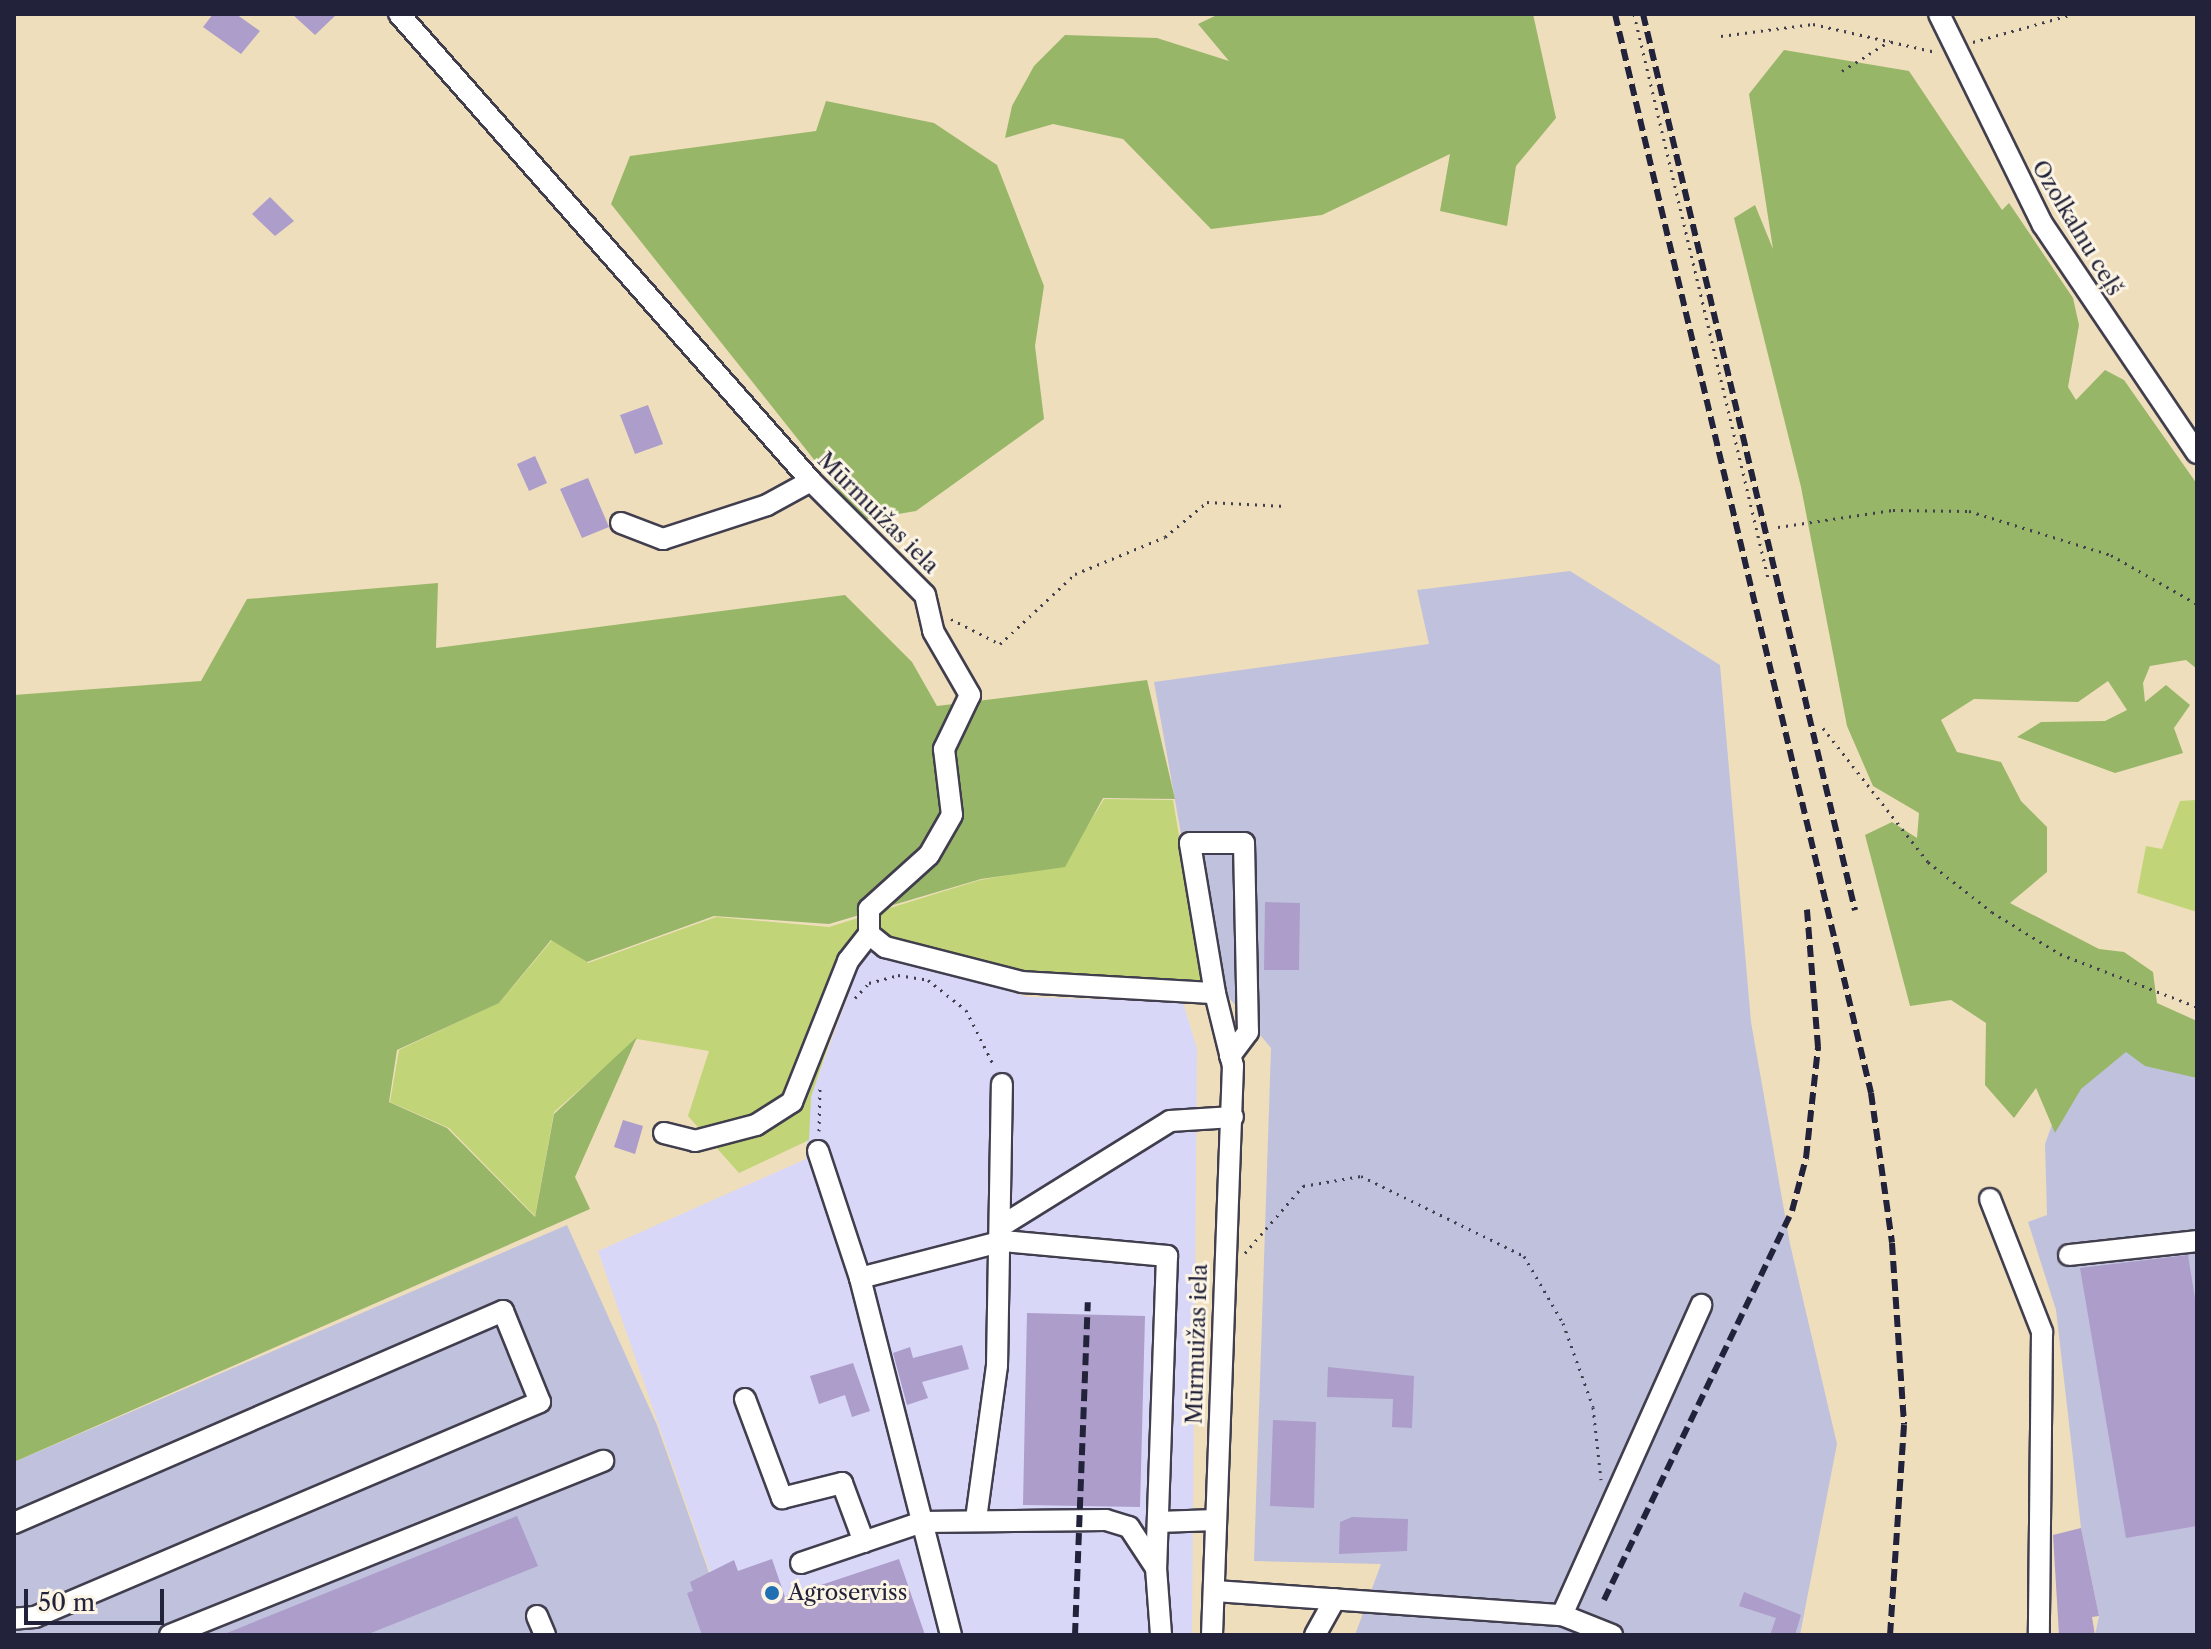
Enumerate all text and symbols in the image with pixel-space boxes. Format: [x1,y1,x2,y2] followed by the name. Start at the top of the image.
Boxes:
[2026,156,2128,300] street label: Ozolkalnu ceļš
[812,447,944,579] street label: Mūrmuižas iela
[1181,1263,1213,1425] street label: Mūrmuižas iela
[28,1573,168,1623] scale bar
[788,1580,907,1606] place label: Agroserviss
[763,1584,781,1602] marker: Agroserviss
[38,1588,95,1617] text: 50 m

